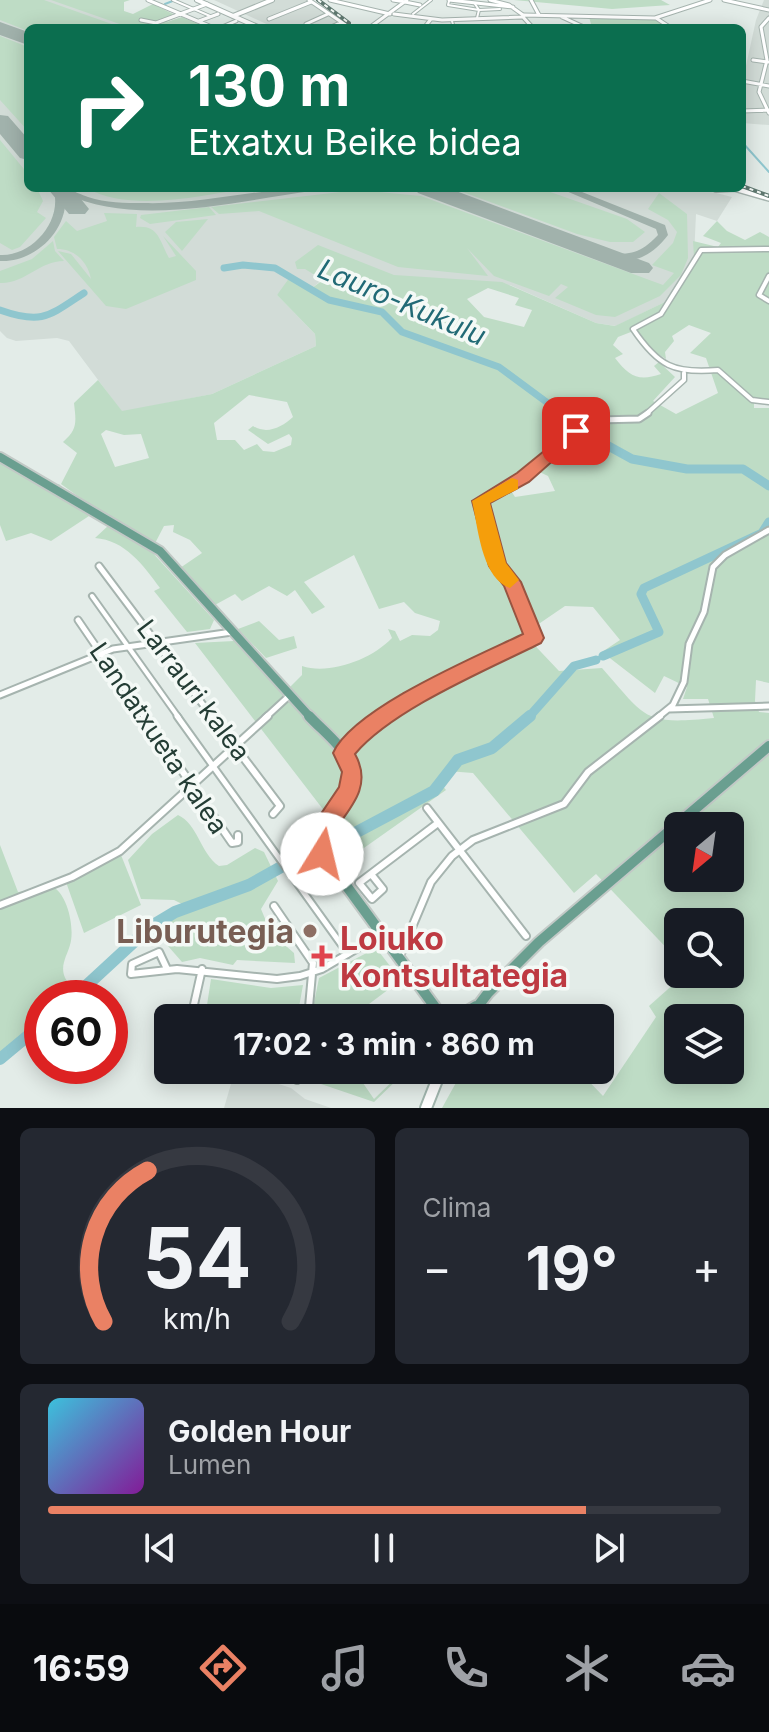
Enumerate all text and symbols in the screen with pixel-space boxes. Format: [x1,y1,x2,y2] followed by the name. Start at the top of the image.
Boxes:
[188,52,350,120] text: 130 m
[56,56,160,160] icon: right
[188,120,522,164] text: Etxatxu Beike bidea
[313,251,491,353] water label: Lauro-Kukulu
[542,397,610,465] pin
[554,409,598,453] icon: arrive
[131,613,257,767] street label: Larrauri kalea
[83,636,235,840] street label: Landatxueta kalea
[280,812,364,896] position arrow
[664,812,744,892] north arrow
[664,812,744,1084] map controls
[664,908,744,988] button: search
[116,912,294,951] place label: Liburutegia
[340,919,568,995] place label: Loiuko Kontsultategia
[301,922,319,940] marker: Liburutegia
[311,945,333,967] marker: Loiuko Kontsultategia
[24,980,128,1084] speed limit sign: 60
[664,1004,744,1084] button: layers
[233,1026,535,1062] text: 17:02 · 3 min · 860 m
[423,1192,491,1223] text: Clima
[143,1207,252,1308] text: 54
[526,1232,618,1304] text: 19°
[423,1241,452,1295] text: −
[692,1241,721,1295] text: +
[163,1301,231,1336] text: km/h
[168,1413,351,1449] text: Golden Hour
[168,1449,251,1480] text: Lumen
[138,1526,182,1570] icon: previous
[362,1526,406,1570] icon: pause
[587,1526,631,1570] icon: next
[195,1640,251,1696] icon: directions
[317,1640,373,1696] icon: music
[438,1640,494,1696] icon: phone
[559,1640,615,1696] icon: climate
[680,1640,736,1696] icon: car
[33,1646,130,1690] text: 16:59

